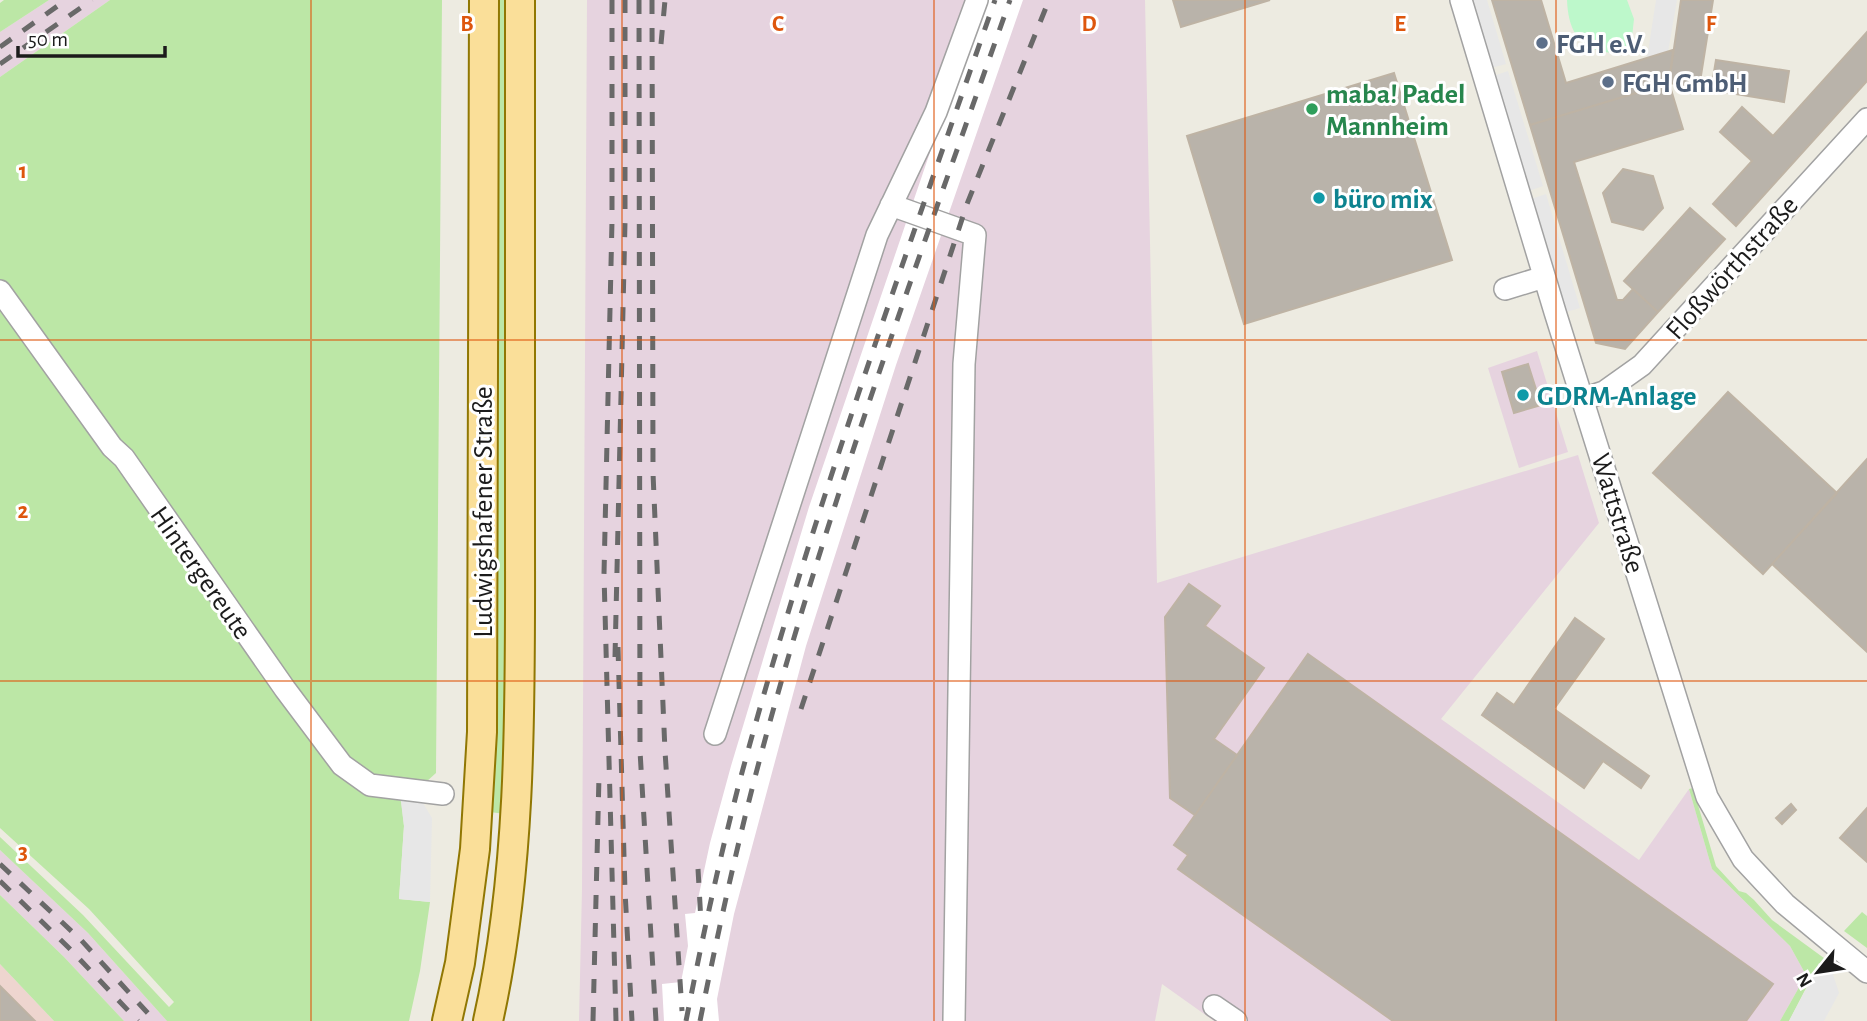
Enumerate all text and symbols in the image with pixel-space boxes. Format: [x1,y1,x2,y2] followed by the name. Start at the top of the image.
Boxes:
[460,13,474,36] text: B
[772,13,784,36] text: C
[1081,13,1097,36] text: D
[1394,13,1406,36] text: E
[1706,13,1717,36] text: F
[18,14,164,58] scale bar
[28,29,68,50] text: 50 m
[1556,31,1647,59] place label: FGH e.V.
[1534,35,1550,51] marker: FGH e.V.
[1622,70,1748,98] place label: FGH GmbH
[1600,74,1616,90] marker: FGH GmbH
[1326,81,1465,141] place label: maba! Padel Mannheim
[1304,101,1320,117] marker: maba! Padel Mannheim
[19,160,27,183] text: 1
[1333,186,1433,214] place label: büro mix
[1311,190,1327,206] marker: büro mix
[1661,191,1804,345] street label: Floßwörthstraße
[1537,383,1697,411] place label: GDRM-Anlage
[470,386,498,638] street label: Ludwigshafener Straße
[1515,387,1531,403] marker: GDRM-Anlage
[1586,450,1649,577] street label: Wattstraße
[18,500,29,523] text: 2
[144,502,256,645] street label: Hintergereute
[18,841,28,864] text: 3
[1783,937,1853,1007] north arrow
[1793,969,1816,990] text: N

